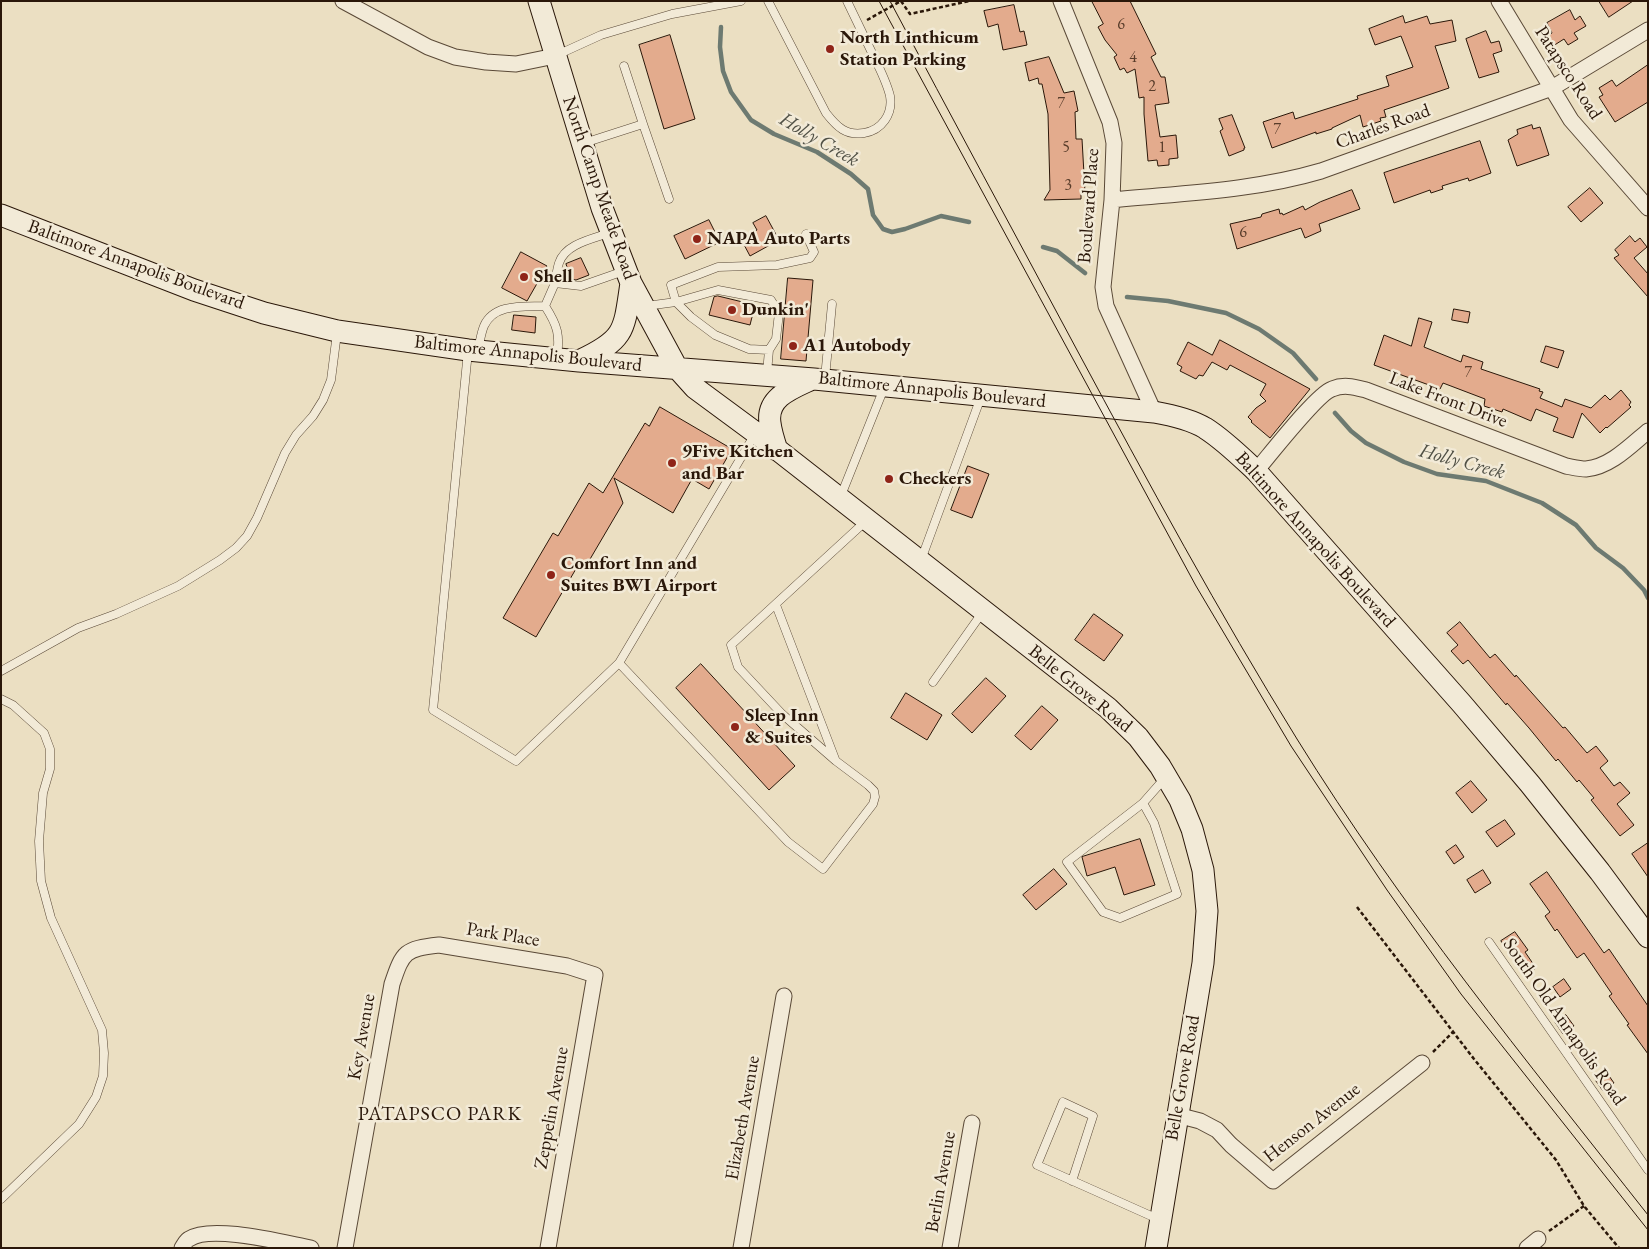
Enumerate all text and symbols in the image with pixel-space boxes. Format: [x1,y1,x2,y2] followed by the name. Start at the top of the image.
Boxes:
[1117,15,1125,35] house number: 6
[1529,22,1607,124] street label: Patapsco Road
[840,27,979,71] place label: North Linthicum Station Parking
[824,43,836,55] marker: North Linthicum Station Parking
[1129,48,1137,68] house number: 4
[1148,77,1156,97] house number: 2
[557,93,641,283] street label: North Camp Meade Road
[1057,94,1065,114] house number: 7
[1333,99,1433,155] street label: Charles Road
[775,108,863,172] water label: Holly Creek
[1273,120,1281,140] house number: 7
[1062,138,1070,158] house number: 5
[1158,138,1166,158] house number: 1
[1074,148,1104,264] street label: Boulevard Place
[1064,176,1072,196] house number: 3
[25,215,247,315] street label: Baltimore Annapolis Boulevard
[1239,223,1247,243] house number: 6
[707,228,850,250] place label: NAPA Auto Parts
[691,233,703,245] marker: NAPA Auto Parts
[534,266,573,288] place label: Shell
[518,271,530,283] marker: Shell
[742,299,809,321] place label: Dunkin'
[726,304,738,316] marker: Dunkin'
[413,331,643,377] street label: Baltimore Annapolis Boulevard
[803,335,911,357] place label: A1 Autobody
[787,340,799,352] marker: A1 Autobody
[1464,363,1472,383] house number: 7
[817,367,1047,413] street label: Baltimore Annapolis Boulevard
[1386,367,1510,433] street label: Lake Front Drive
[1416,439,1508,485] water label: Holly Creek
[682,441,793,485] place label: 9Five Kitchen and Bar
[1230,447,1400,633] street label: Baltimore Annapolis Boulevard
[666,457,678,469] marker: 9Five Kitchen and Bar
[899,468,971,490] place label: Checkers
[883,473,895,485] marker: Checkers
[561,553,717,597] place label: Comfort Inn and Suites BWI Airport
[545,569,557,581] marker: Comfort Inn and Suites BWI Airport
[1023,640,1137,738] street label: Belle Grove Road
[745,705,819,749] place label: Sleep Inn & Suites
[729,721,741,733] marker: Sleep Inn & Suites
[465,918,541,952] street label: Park Place
[1498,934,1630,1110] street label: South Old Annapolis Road
[343,992,381,1082] street label: Key Avenue
[1161,1013,1205,1143] street label: Belle Grove Road
[530,1045,574,1171] street label: Zeppelin Avenue
[721,1054,765,1182] street label: Elizabeth Avenue
[1259,1078,1365,1168] street label: Henson Avenue
[356,1103,524,1127] district label: PATAPSCO PARK
[921,1130,961,1234] street label: Berlin Avenue

